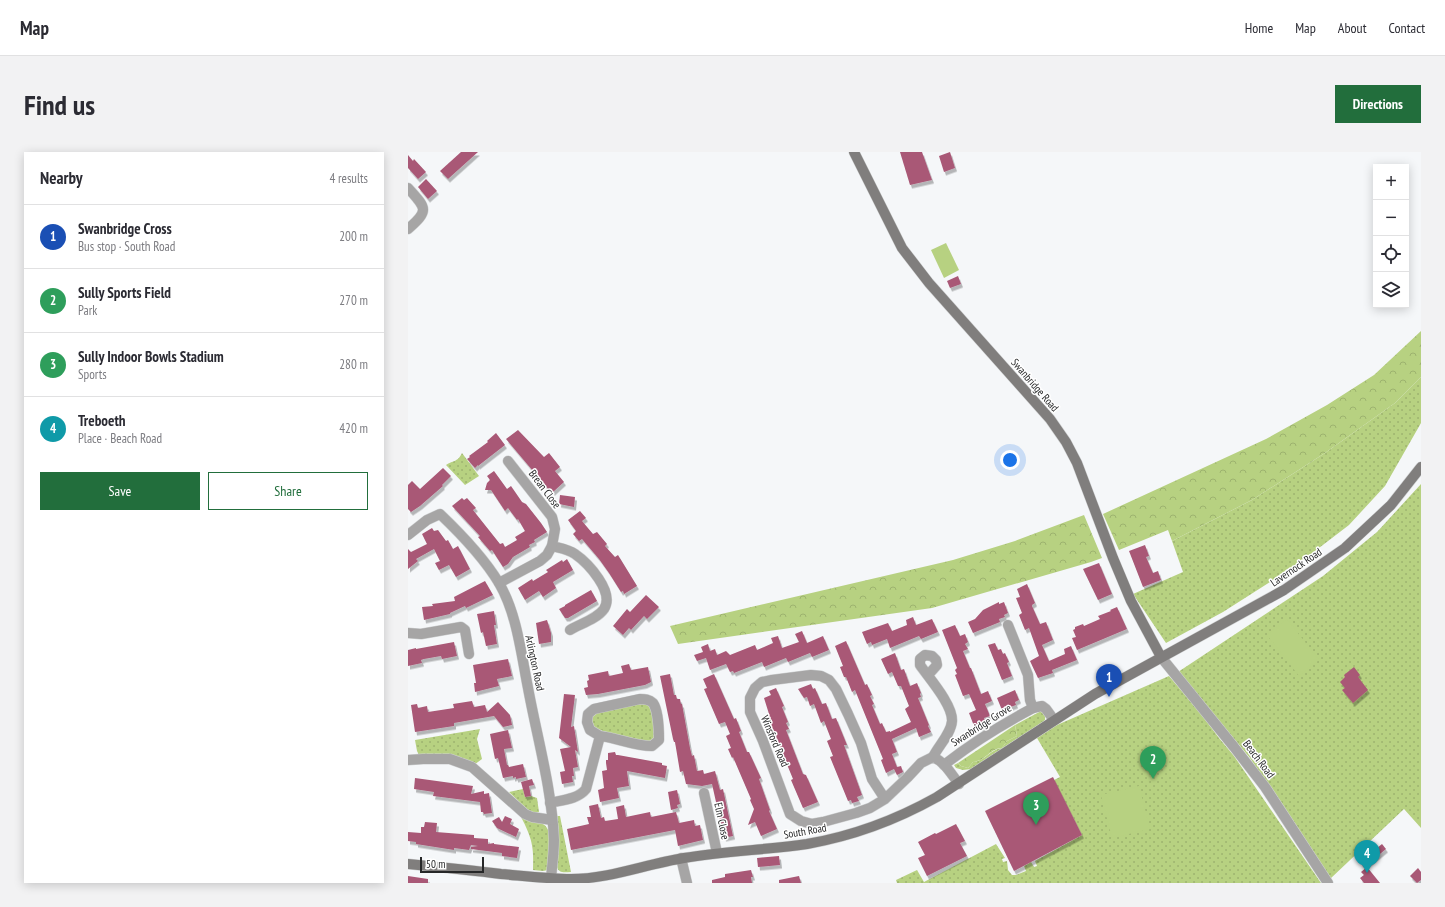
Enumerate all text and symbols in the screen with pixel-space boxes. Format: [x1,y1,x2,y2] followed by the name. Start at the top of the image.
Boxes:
[20,16,49,40] text: Map
[1245,19,1273,37] text: Home
[1295,19,1316,37] text: Map
[1338,19,1367,37] text: About
[1389,19,1425,37] text: Contact
[1335,85,1421,123] button: Directions
[24,86,95,123] text: Find us
[1373,164,1409,308] map controls
[1373,164,1409,200] button: +
[40,167,83,189] text: Nearby
[329,170,368,187] text: 4 results
[1373,200,1409,236] button: −
[78,219,172,238] text: Swanbridge Cross
[50,228,56,245] text: 1
[339,228,368,245] text: 200 m
[1373,236,1409,272] button: locate
[78,238,175,255] text: Bus stop · South Road
[1373,272,1409,308] button: layers
[78,283,171,302] text: Sully Sports Field
[50,292,56,309] text: 2
[339,292,368,309] text: 270 m
[78,302,97,319] text: Park
[78,347,224,366] text: Sully Indoor Bowls Stadium
[50,356,56,373] text: 3
[339,356,368,373] text: 280 m
[1008,356,1062,415] street label: Swanbridge Road
[78,366,107,383] text: Sports
[78,411,125,430] text: Treboeth
[50,420,56,437] text: 4
[339,420,368,437] text: 420 m
[78,430,162,447] text: Place · Beach Road
[1000,450,1020,470] your location
[526,467,564,512] street label: Brean Close
[40,472,200,510] button: Save
[208,472,368,510] button: Share
[1268,545,1325,589] street label: Lavernock Road
[522,634,548,692] street label: Arlington Road
[1096,664,1122,697] pin: 1
[948,701,1014,749] street label: Swanbridge Grove
[758,713,792,769] street label: Winsford Road
[1240,737,1278,781] street label: Beach Road
[1140,746,1166,779] pin: 2
[1023,792,1049,825] pin: 3
[711,801,733,841] street label: Elm Close
[783,820,828,842] street label: South Road
[1354,840,1380,873] pin: 4
[420,855,484,874] scale bar
[426,857,445,871] text: 50 m

